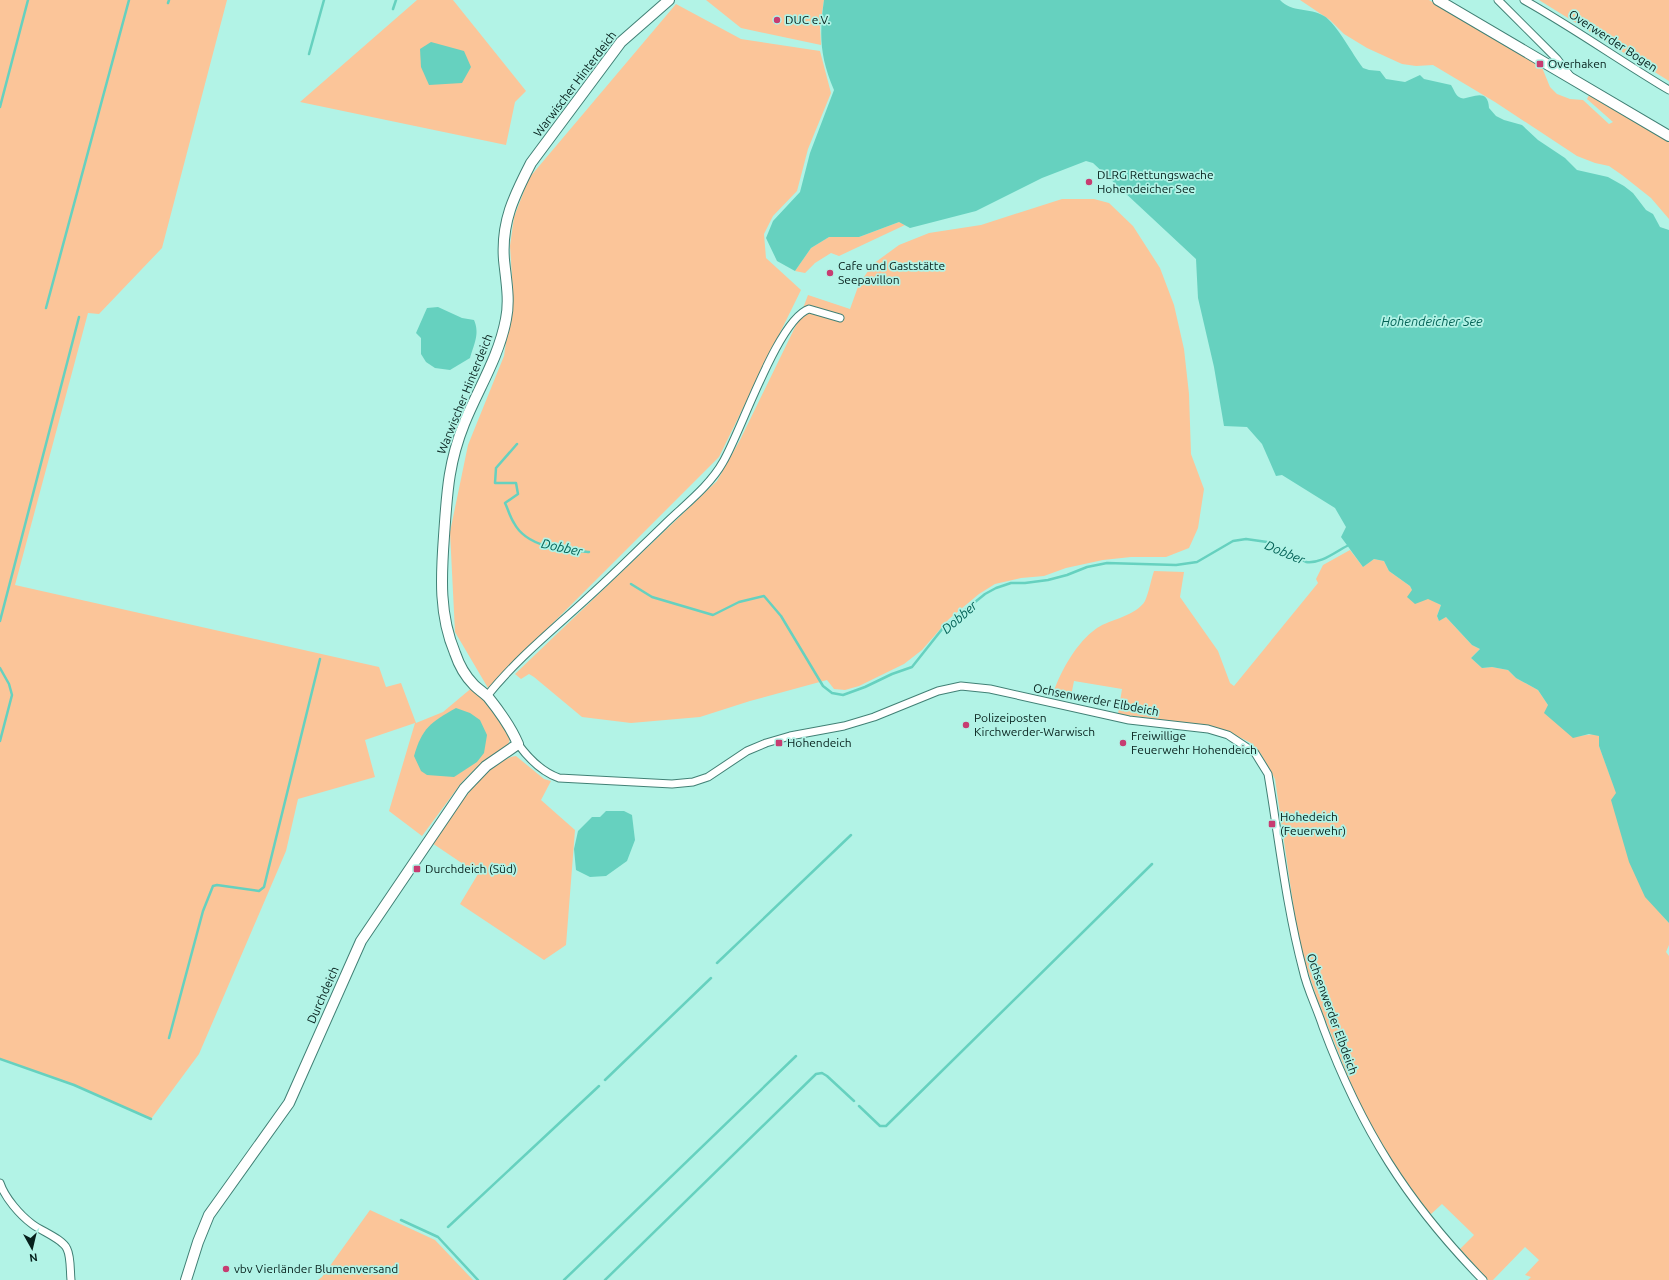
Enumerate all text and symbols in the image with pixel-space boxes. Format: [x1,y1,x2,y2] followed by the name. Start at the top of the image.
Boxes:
[1567,7,1660,74] street label: Overwerder Bogen
[785,13,830,26] place label: DUC e.V.
[772,15,782,25] marker: DUC e.V.
[531,28,618,139] street label: Warwischer Hinterdeich
[1548,57,1607,70] place label: Overhaken
[1535,59,1545,69] marker: Overhaken
[1097,168,1214,195] place label: DLRG Rettungswache Hohendeicher See
[1084,177,1094,187] marker: DLRG Rettungswache Hohendeicher See
[838,259,945,286] place label: Cafe und Gaststätte Seepavillon
[825,268,835,278] marker: Cafe und Gaststätte Seepavillon
[1381,314,1483,328] water label: Hohendeicher See
[434,332,495,456] street label: Warwischer Hinterdeich
[540,536,585,558] water label: Dobber
[1263,537,1308,567] water label: Dobber
[939,597,980,636] water label: Dobber
[1032,681,1160,718] street label: Ochsenwerder Elbdeich
[974,711,1095,738] place label: Polizeiposten Kirchwerder-Warwisch
[961,720,971,730] marker: Polizeiposten Kirchwerder-Warwisch
[1131,729,1257,756] place label: Freiwillige Feuerwehr Hohendeich
[787,736,852,749] place label: Hohendeich
[774,738,784,748] marker: Hohendeich
[1118,738,1128,748] marker: Freiwillige Feuerwehr Hohendeich
[1280,810,1346,838] place label: Hohedeich (Feuerwehr)
[1267,819,1277,829] marker: Hohedeich (Feuerwehr)
[425,862,517,876] place label: Durchdeich (Süd)
[412,864,422,874] marker: Durchdeich (Süd)
[1305,952,1360,1076] street label: Ochsenwerder Elbdeich
[304,964,341,1025] street label: Durchdeich
[12,1228,52,1268] north arrow
[28,1251,38,1264] text: N
[234,1262,398,1275] place label: vbv Vierländer Blumenversand
[221,1264,231,1274] marker: vbv Vierländer Blumenversand

